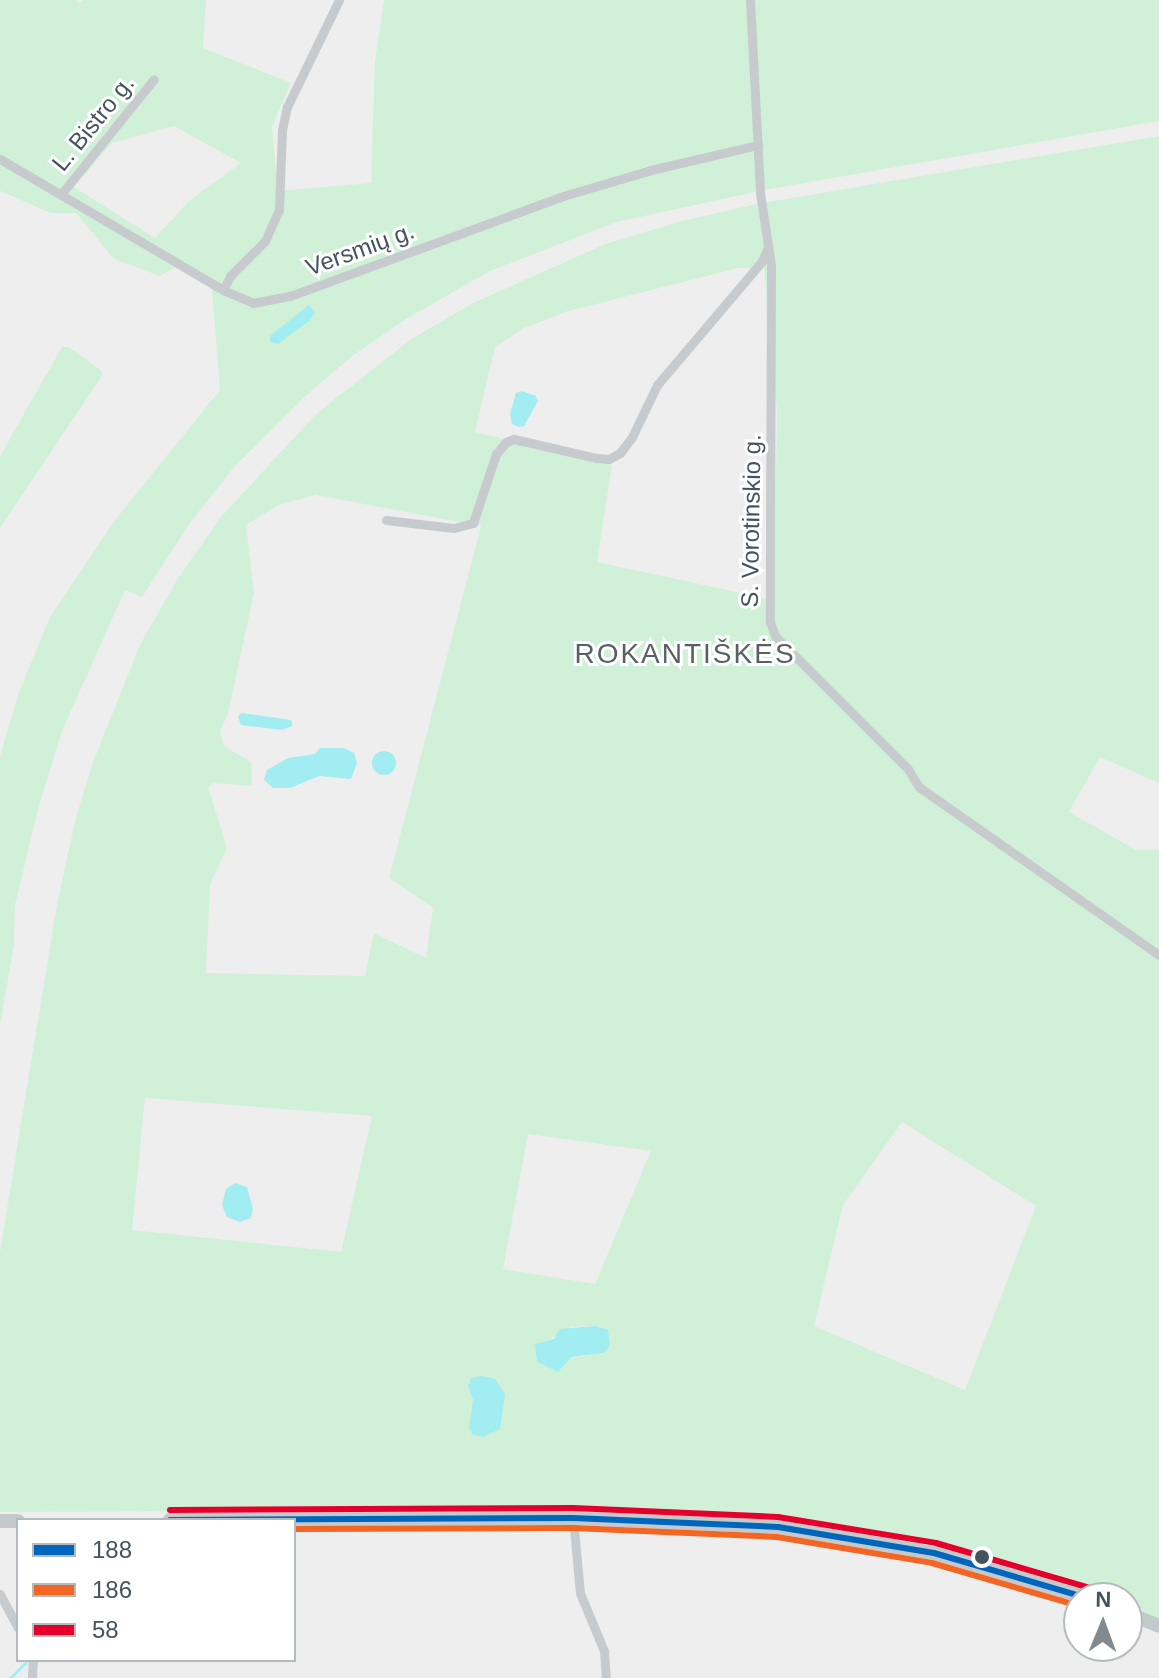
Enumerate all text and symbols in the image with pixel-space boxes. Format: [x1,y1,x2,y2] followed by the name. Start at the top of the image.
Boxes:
[46,69,140,177] street label: L. Bistro g.
[302,216,418,282] street label: Versmių g.
[735,434,767,608] street label: S. Vorotinskio g.
[574,637,796,671] district label: ROKANTIŠKĖS
[16,1518,296,1662] legend
[92,1536,132,1563] text: 188
[974,1549,990,1565] unlabelled marker
[92,1576,132,1603] text: 186
[1063,1582,1143,1662] north arrow
[1095,1587,1112,1612] text: N
[92,1616,119,1643] text: 58

